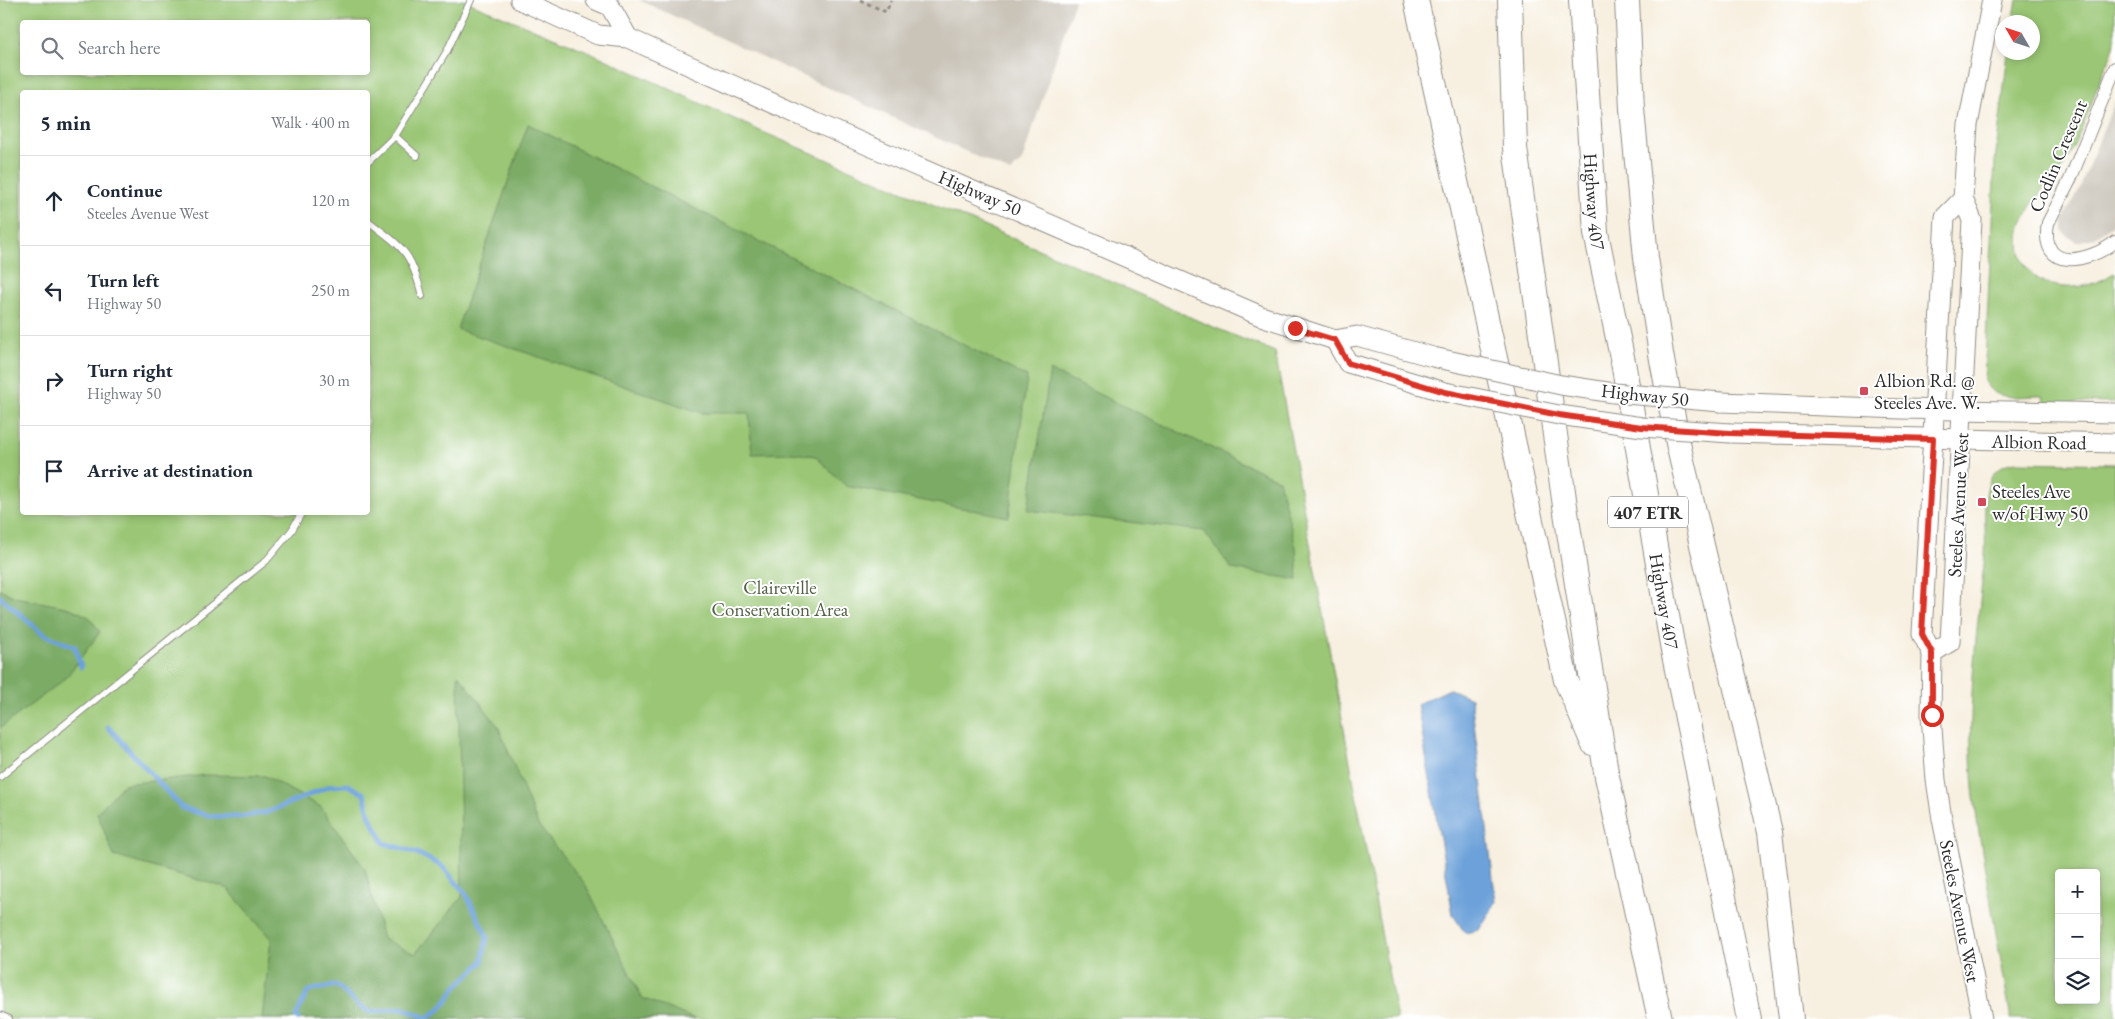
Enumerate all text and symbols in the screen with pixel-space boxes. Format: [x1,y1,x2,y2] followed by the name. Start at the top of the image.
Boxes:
[1995,15,2040,60] north arrow
[20,20,370,75] search box
[38,34,66,62] icon: search
[78,35,160,60] text: Search here
[2023,96,2093,216] street label: Codlin Crescent
[40,109,91,136] text: 5 min
[271,112,350,133] text: Walk · 400 m
[1578,152,1612,253] street label: Highway 407
[935,164,1025,222] street label: Highway 50
[87,178,162,203] text: Continue
[40,187,68,215] icon: ahead
[311,190,350,211] text: 120 m
[87,203,209,224] text: Steeles Avenue West
[87,268,159,293] text: Turn left
[40,277,68,305] icon: left
[311,280,350,301] text: 250 m
[87,293,161,314] text: Highway 50
[1284,317,1307,340] route end
[87,358,173,383] text: Turn right
[40,367,68,395] icon: right
[1873,368,1980,415] place label: Albion Rd. @ Steeles Ave. W.
[319,370,350,391] text: 30 m
[1600,378,1690,412] street label: Highway 50
[87,383,161,404] text: Highway 50
[1858,385,1870,397] marker: Albion Rd. @ Steeles Ave. W.
[1990,429,2087,455] street label: Albion Road
[1942,432,1974,578] street label: Steeles Avenue West
[40,457,68,485] icon: arrive
[87,458,253,483] text: Arrive at destination
[1992,479,2088,526] place label: Steeles Ave w/of Hwy 50
[1976,496,1988,508] marker: Steeles Ave w/of Hwy 50
[1608,497,1688,528] road number: 407 ETR
[1644,551,1685,652] street label: Highway 407
[712,575,849,622] park label: Claireville Conservation Area
[1921,704,1944,727] route start
[1934,838,1986,984] street label: Steeles Avenue West
[2055,869,2100,1004] map controls
[2055,869,2100,914] button: +
[2055,914,2100,959] button: −
[2055,959,2100,1004] button: layers

